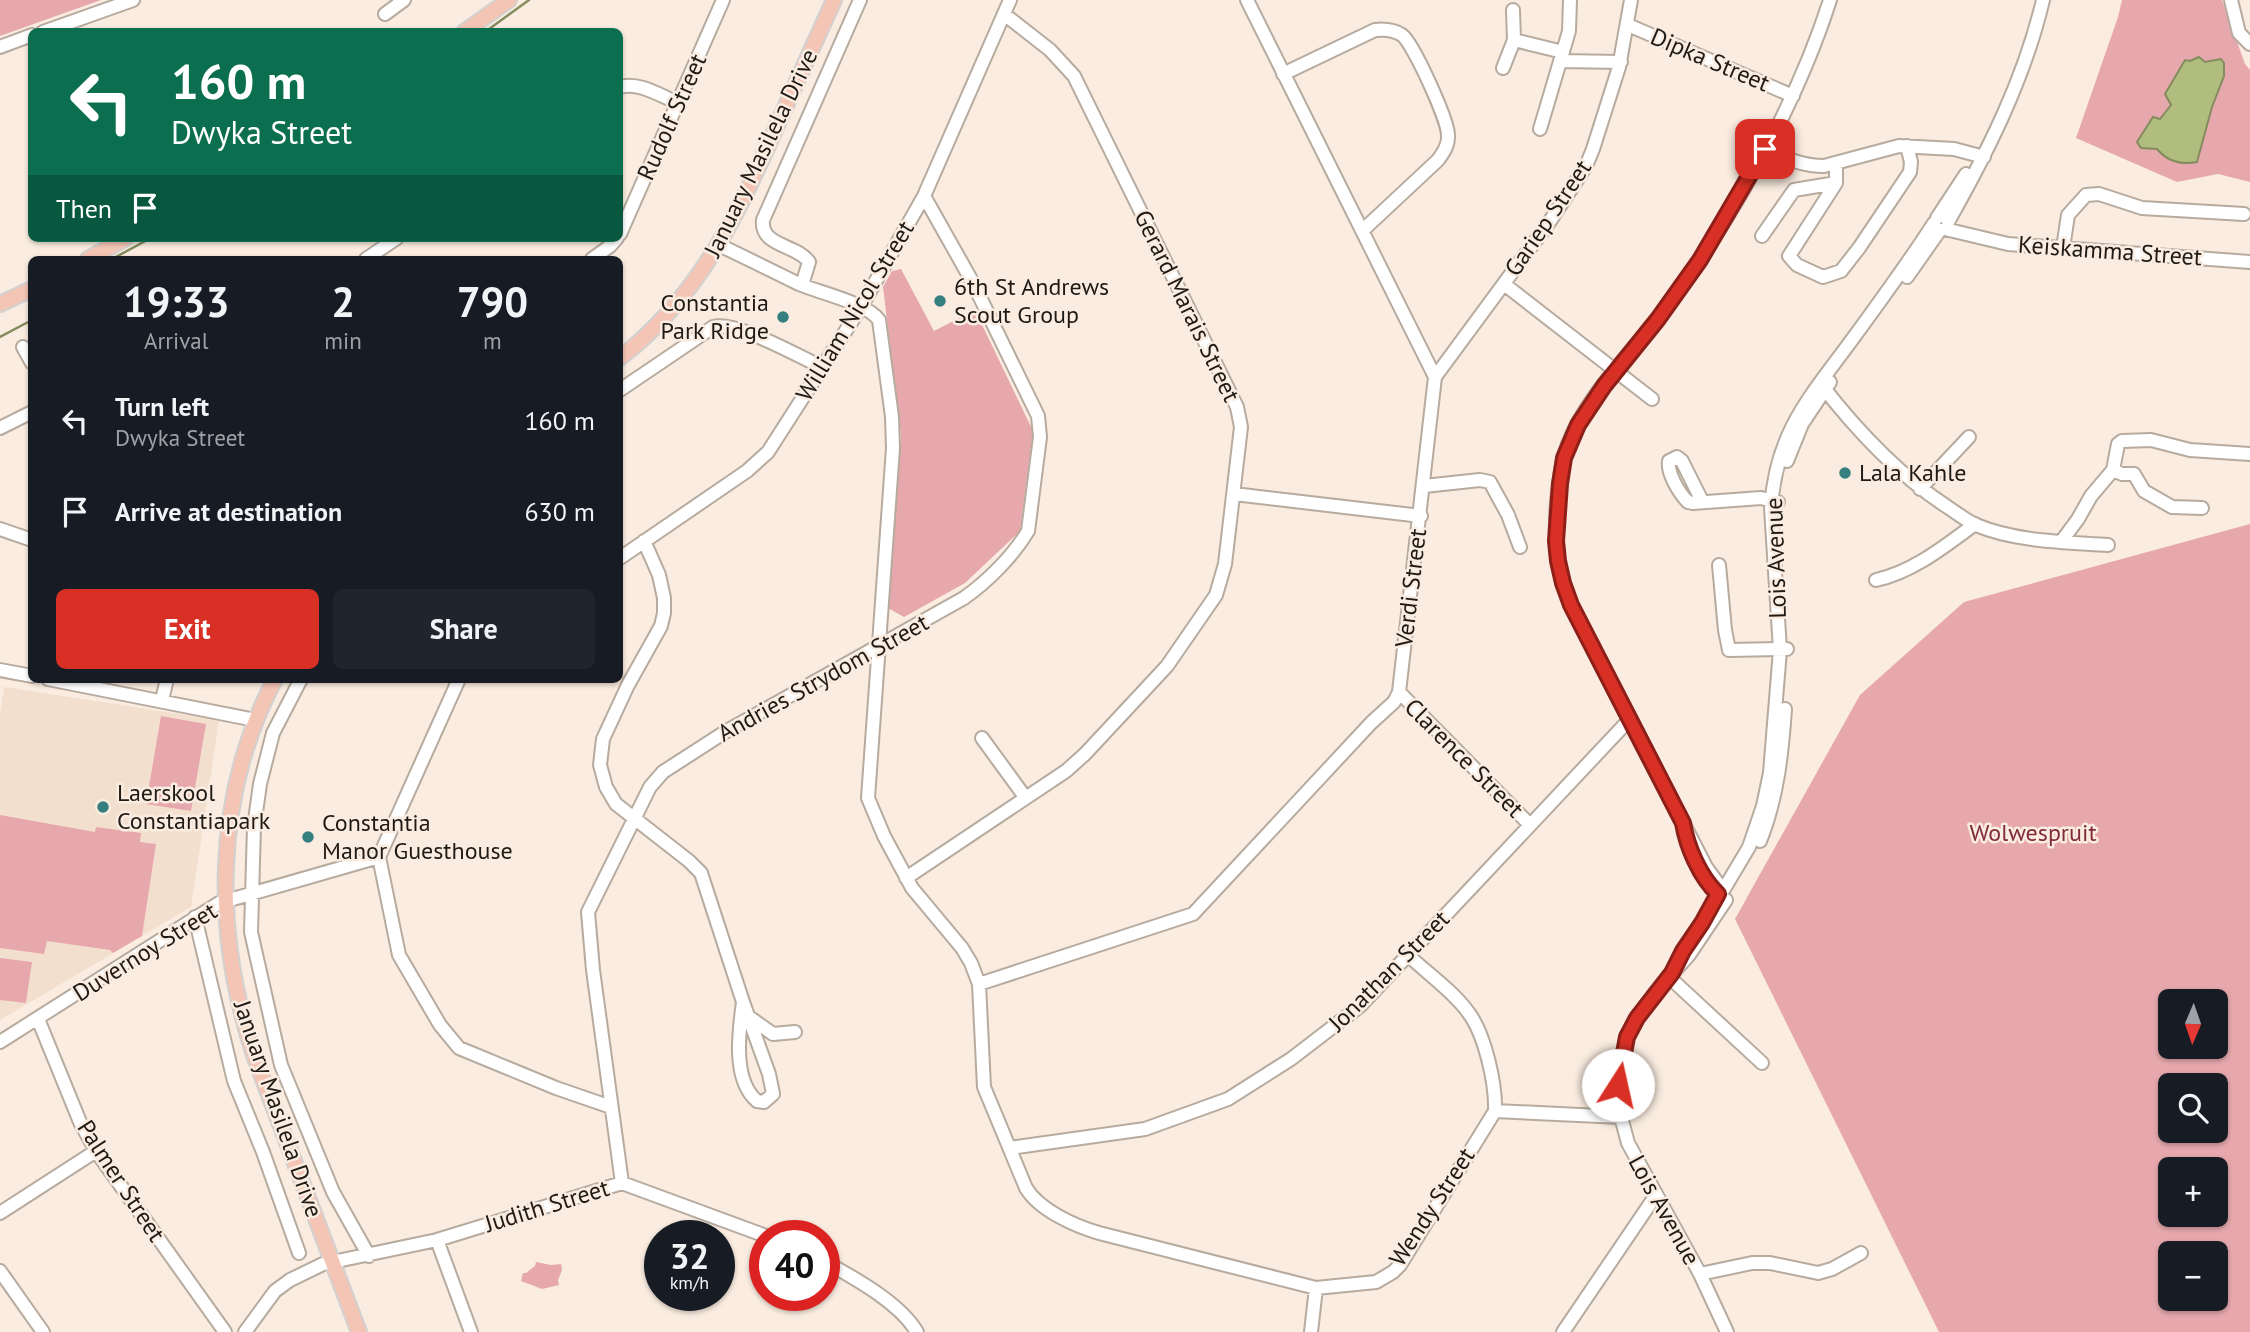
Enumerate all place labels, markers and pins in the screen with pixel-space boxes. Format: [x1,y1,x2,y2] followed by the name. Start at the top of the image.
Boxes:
[1735,119,1795,179] pin
[954,271,1109,330] place label: 6th St Andrews Scout Group
[660,287,769,346] place label: Constantia Park Ridge
[932,293,948,309] marker: 6th St Andrews Scout Group
[775,309,791,325] marker: Constantia Park Ridge
[1859,457,1966,488] place label: Lala Kahle
[1837,465,1853,481] marker: Lala Kahle
[117,777,271,836] place label: Laerskool Constantiapark
[95,799,111,815] marker: Laerskool Constantiapark
[322,807,513,866] place label: Constantia Manor Guesthouse
[300,829,316,845] marker: Constantia Manor Guesthouse

